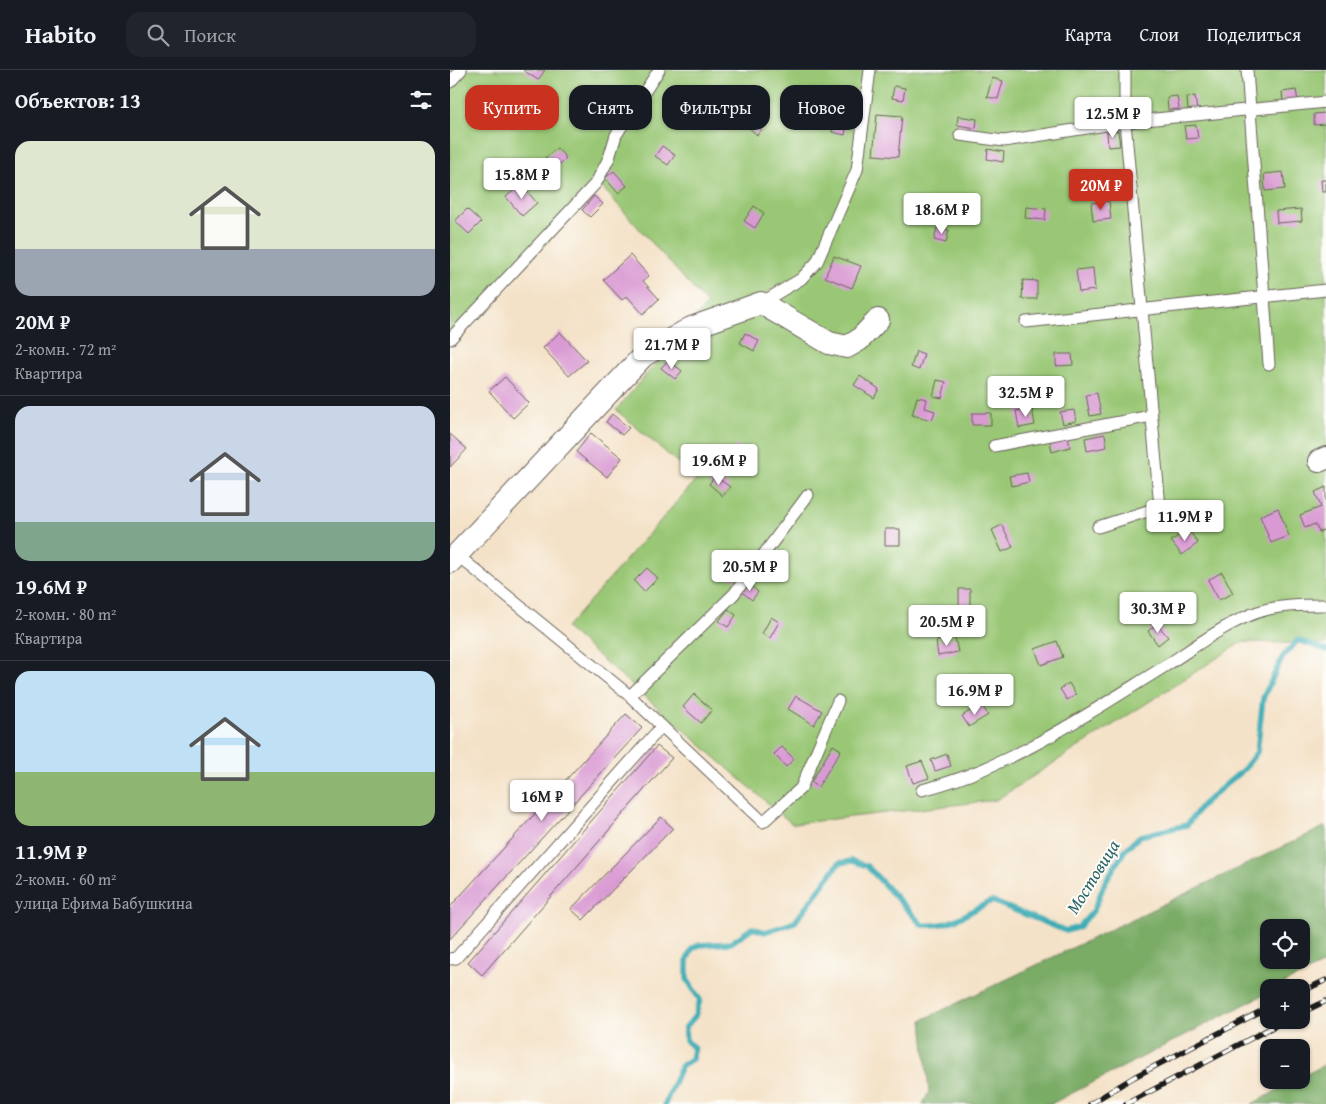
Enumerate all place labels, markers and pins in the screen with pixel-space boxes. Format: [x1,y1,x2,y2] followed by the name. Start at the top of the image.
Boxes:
[1067,97,1159,139] pin: 12.5M ₽
[476,158,568,200] pin: 15.8M ₽
[1066,168,1136,211] pin: 20M ₽
[896,192,988,235] pin: 18.6M ₽
[626,328,718,370] pin: 21.7M ₽
[980,376,1072,418] pin: 32.5M ₽
[673,444,765,486] pin: 19.6M ₽
[1139,500,1231,542] pin: 11.9M ₽
[704,550,796,592] pin: 20.5M ₽
[1112,592,1204,634] pin: 30.3M ₽
[901,604,993,647] pin: 20.5M ₽
[929,674,1021,716] pin: 16.9M ₽
[507,780,577,822] pin: 16M ₽

